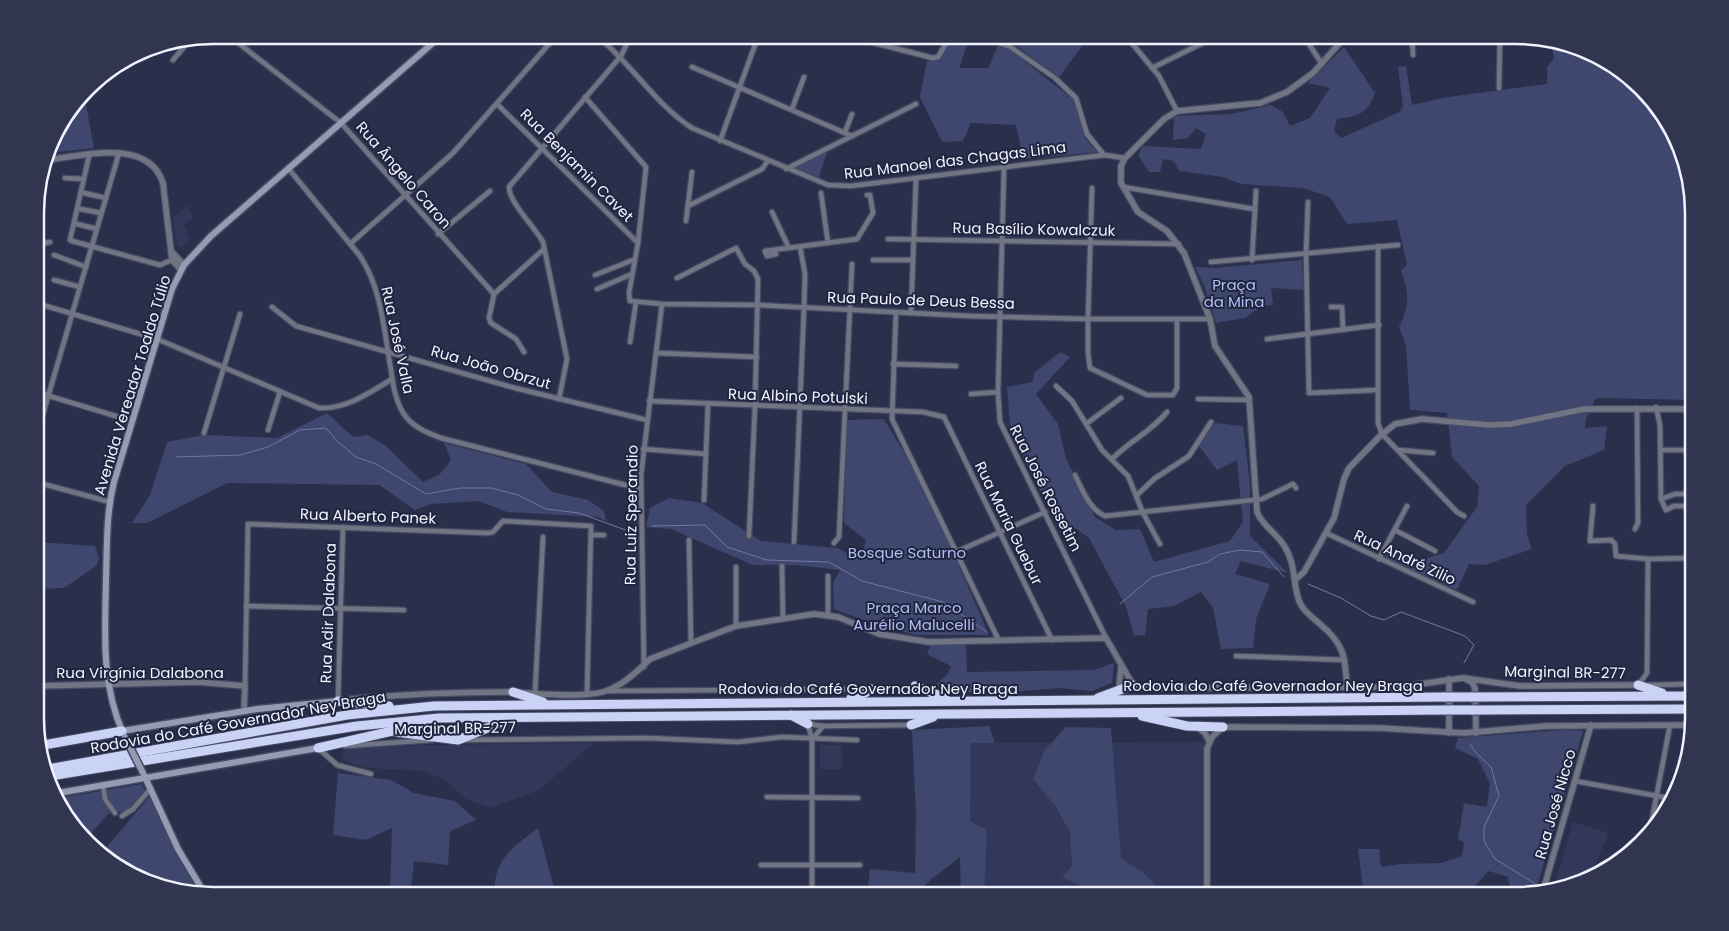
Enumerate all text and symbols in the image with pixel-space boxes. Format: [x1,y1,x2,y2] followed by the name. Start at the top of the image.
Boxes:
[516,104,638,226] street label: Rua Benjamin Cavet
[352,117,456,233] street label: Rua Ângelo Caron
[843,136,1067,184] street label: Rua Manoel das Chagas Lima
[952,217,1116,241] street label: Rua Basílio Kowalczuk
[88,272,176,498] street label: Avenida Vereador Toaldo Túlio
[1204,274,1264,312] park label: Praça da Mina
[376,284,420,396] street label: Rua José Valla
[827,286,1015,314] street label: Rua Paulo de Deus Bessa
[429,340,553,394] street label: Rua João Obrzut
[728,383,868,409] street label: Rua Albino Potulski
[1005,421,1087,555] street label: Rua José Rossetim
[619,445,643,585] street label: Rua Luiz Sperandio
[970,458,1048,589] street label: Rua Maria Guebur
[300,503,437,529] street label: Rua Alberto Panek
[1351,524,1459,590] street label: Rua André Zilio
[315,542,341,684] street label: Rua Adir Dalabona
[848,542,966,563] park label: Bosque Saturno
[853,597,975,635] park label: Praça Marco Aurélio Malucelli
[1504,660,1626,684] street label: Marginal BR-277
[56,662,224,683] street label: Rua Virgínia Dalabona
[1123,675,1423,696] street label: Rodovia do Café Governador Ney Braga
[718,678,1018,699] street label: Rodovia do Café Governador Ney Braga
[89,686,387,758] street label: Rodovia do Café Governador Ney Braga
[394,716,516,740] street label: Marginal BR-277
[1529,747,1581,861] street label: Rua José Nicco

